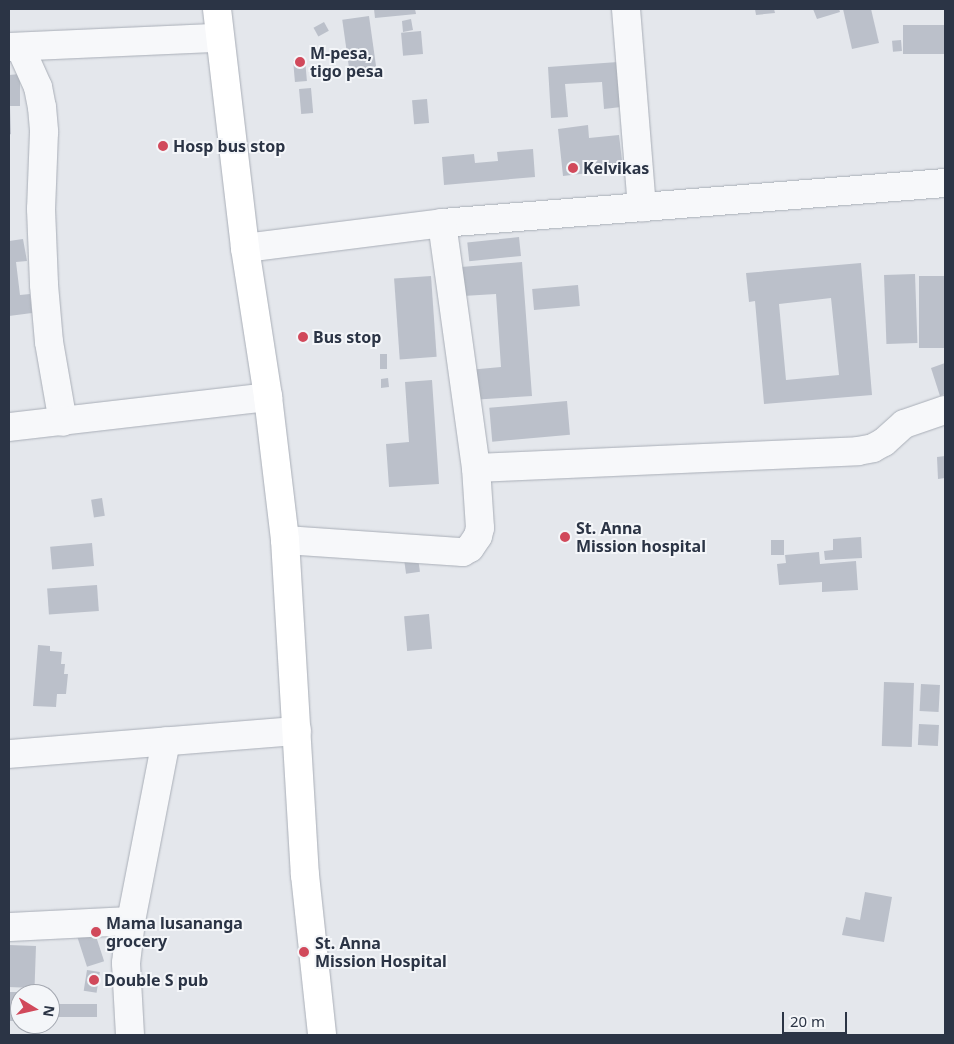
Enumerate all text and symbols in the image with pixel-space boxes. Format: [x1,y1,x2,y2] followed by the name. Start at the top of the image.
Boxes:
[310,43,383,81] place label: M-pesa, tigo pesa
[294,56,306,68] marker: M-pesa, tigo pesa
[173,136,285,156] place label: Hosp bus stop
[157,140,169,152] marker: Hosp bus stop
[583,158,649,178] place label: Kelvikas
[567,162,579,174] marker: Kelvikas
[313,327,381,347] place label: Bus stop
[297,331,309,343] marker: Bus stop
[576,518,706,556] place label: St. Anna Mission hospital
[558,530,572,544] marker: St. Anna Mission hospital
[106,913,243,951] place label: Mama lusananga grocery
[90,926,102,938] marker: Mama lusananga grocery
[315,933,447,971] place label: St. Anna Mission Hospital
[297,945,311,959] marker: St. Anna Mission Hospital
[104,970,208,990] place label: Double S pub
[88,974,100,986] marker: Double S pub
[10,984,60,1034] north arrow
[784,1002,849,1034] scale bar
[39,1004,60,1018] text: N
[790,1011,825,1031] text: 20 m

